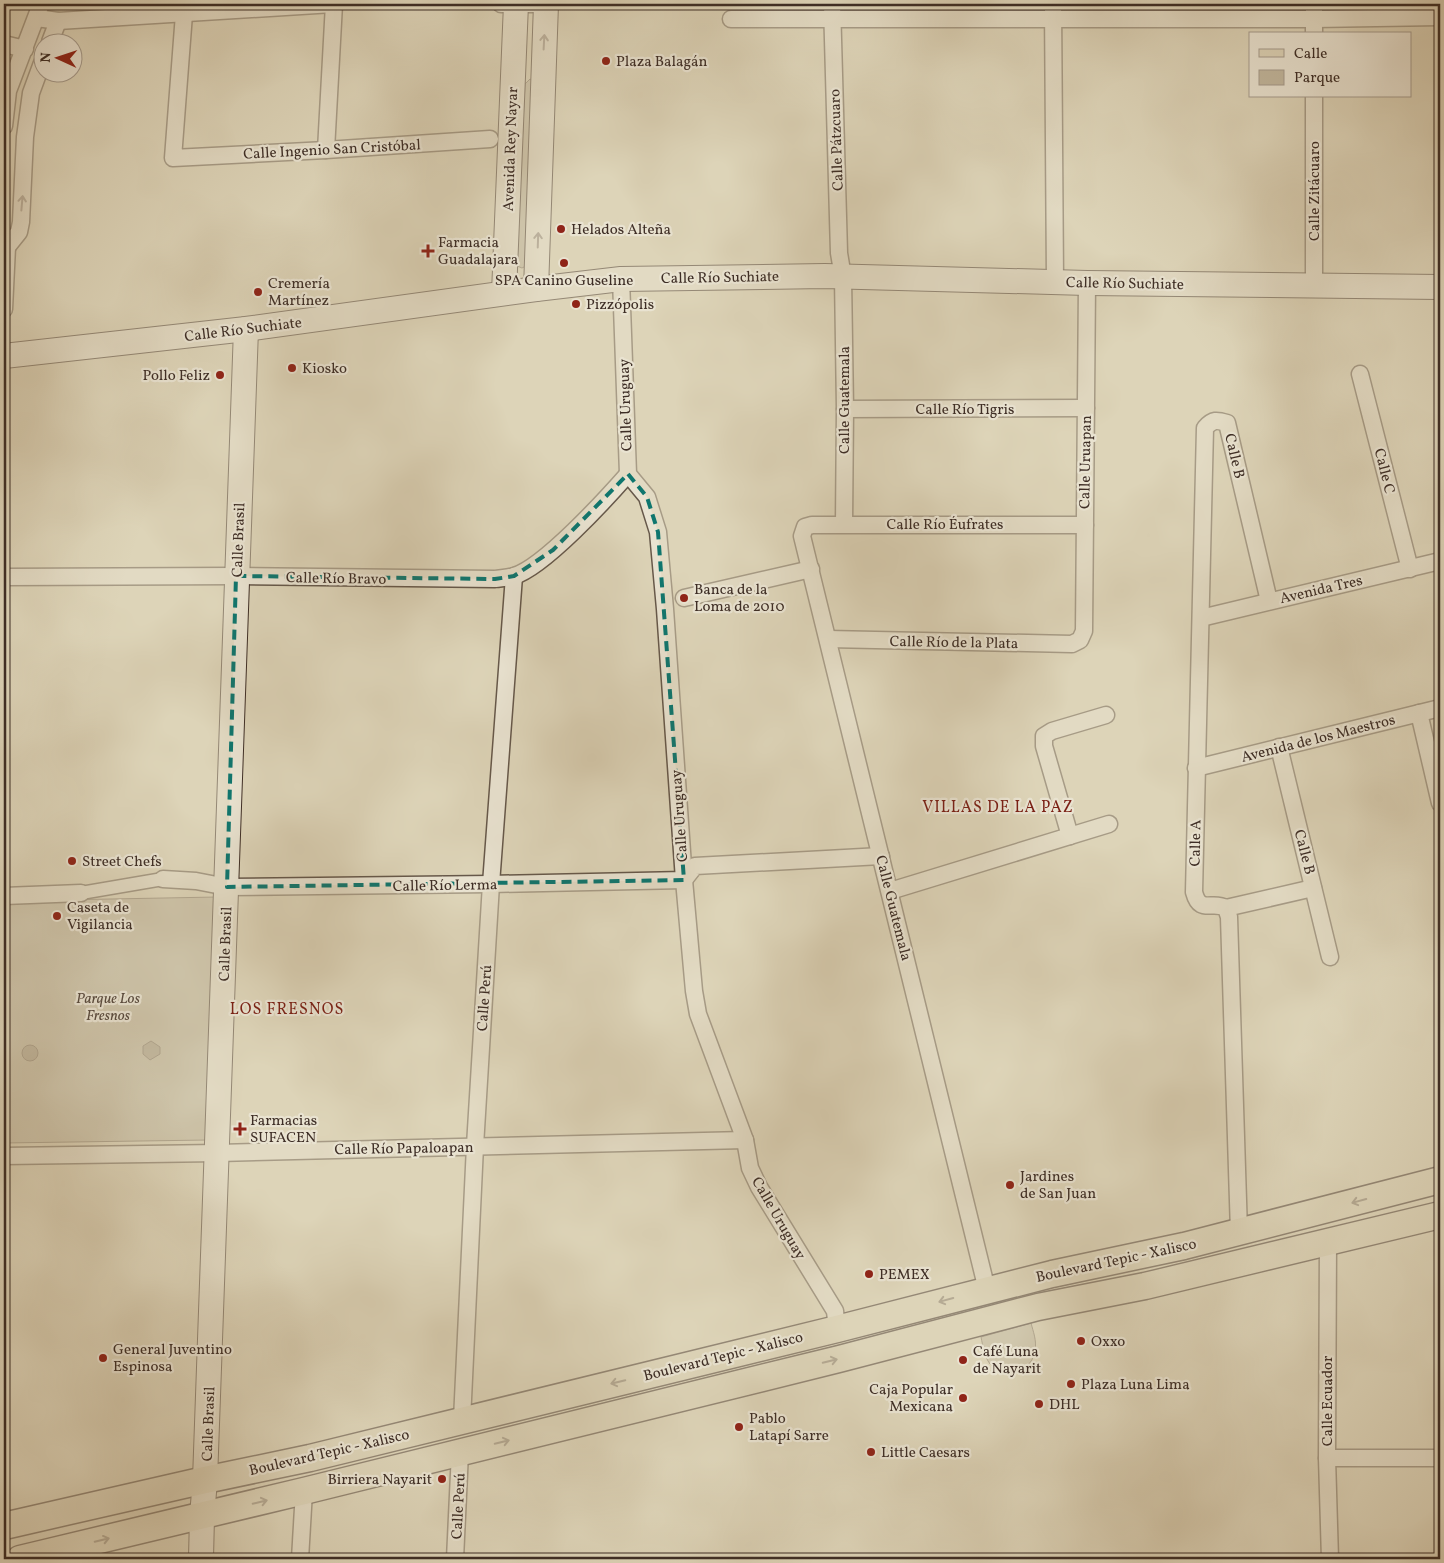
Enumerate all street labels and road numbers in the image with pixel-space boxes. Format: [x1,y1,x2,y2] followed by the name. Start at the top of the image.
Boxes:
[499,86,524,212] street label: Avenida Rey Nayar
[825,89,850,191] street label: Calle Pátzcuaro
[243,135,421,166] street label: Calle Ingenio San Cristóbal
[1305,141,1326,241] street label: Calle Zitácuaro
[661,267,779,290] street label: Calle Río Suchiate
[1066,273,1184,296] street label: Calle Río Suchiate
[183,313,303,348] street label: Calle Río Suchiate
[835,346,856,454] street label: Calle Guatemala
[614,358,639,452] street label: Calle Uruguay
[915,400,1015,421] street label: Calle Río Tigris
[1075,415,1098,509] street label: Calle Uruapan
[1218,432,1249,481] street label: Calle B
[1368,446,1399,496] street label: Calle C
[228,502,251,578] street label: Calle Brasil
[887,515,1003,536] street label: Calle Río Éufrates
[286,568,386,591] street label: Calle Río Bravo
[1278,571,1365,610] street label: Avenida Tres
[889,632,1019,655] street label: Calle Río de la Plata
[1239,710,1398,769] street label: Avenida de los Maestros
[667,769,694,863] street label: Calle Uruguay
[1186,819,1207,867] street label: Calle A
[1288,828,1319,877] street label: Calle B
[869,853,916,963] street label: Calle Guatemala
[393,875,498,898] street label: Calle Río Lerma
[215,906,238,982] street label: Calle Brasil
[473,964,498,1032] street label: Calle Perú
[334,1138,474,1161] street label: Calle Río Papaloapan
[745,1173,810,1264] street label: Calle Uruguay
[1034,1234,1199,1289] street label: Boulevard Tepic - Xalisco
[641,1327,805,1387] street label: Boulevard Tepic - Xalisco
[1318,1356,1339,1446] street label: Calle Ecuador
[198,1386,221,1462] street label: Calle Brasil
[247,1425,412,1482] street label: Boulevard Tepic - Xalisco
[447,1472,472,1540] street label: Calle Perú

